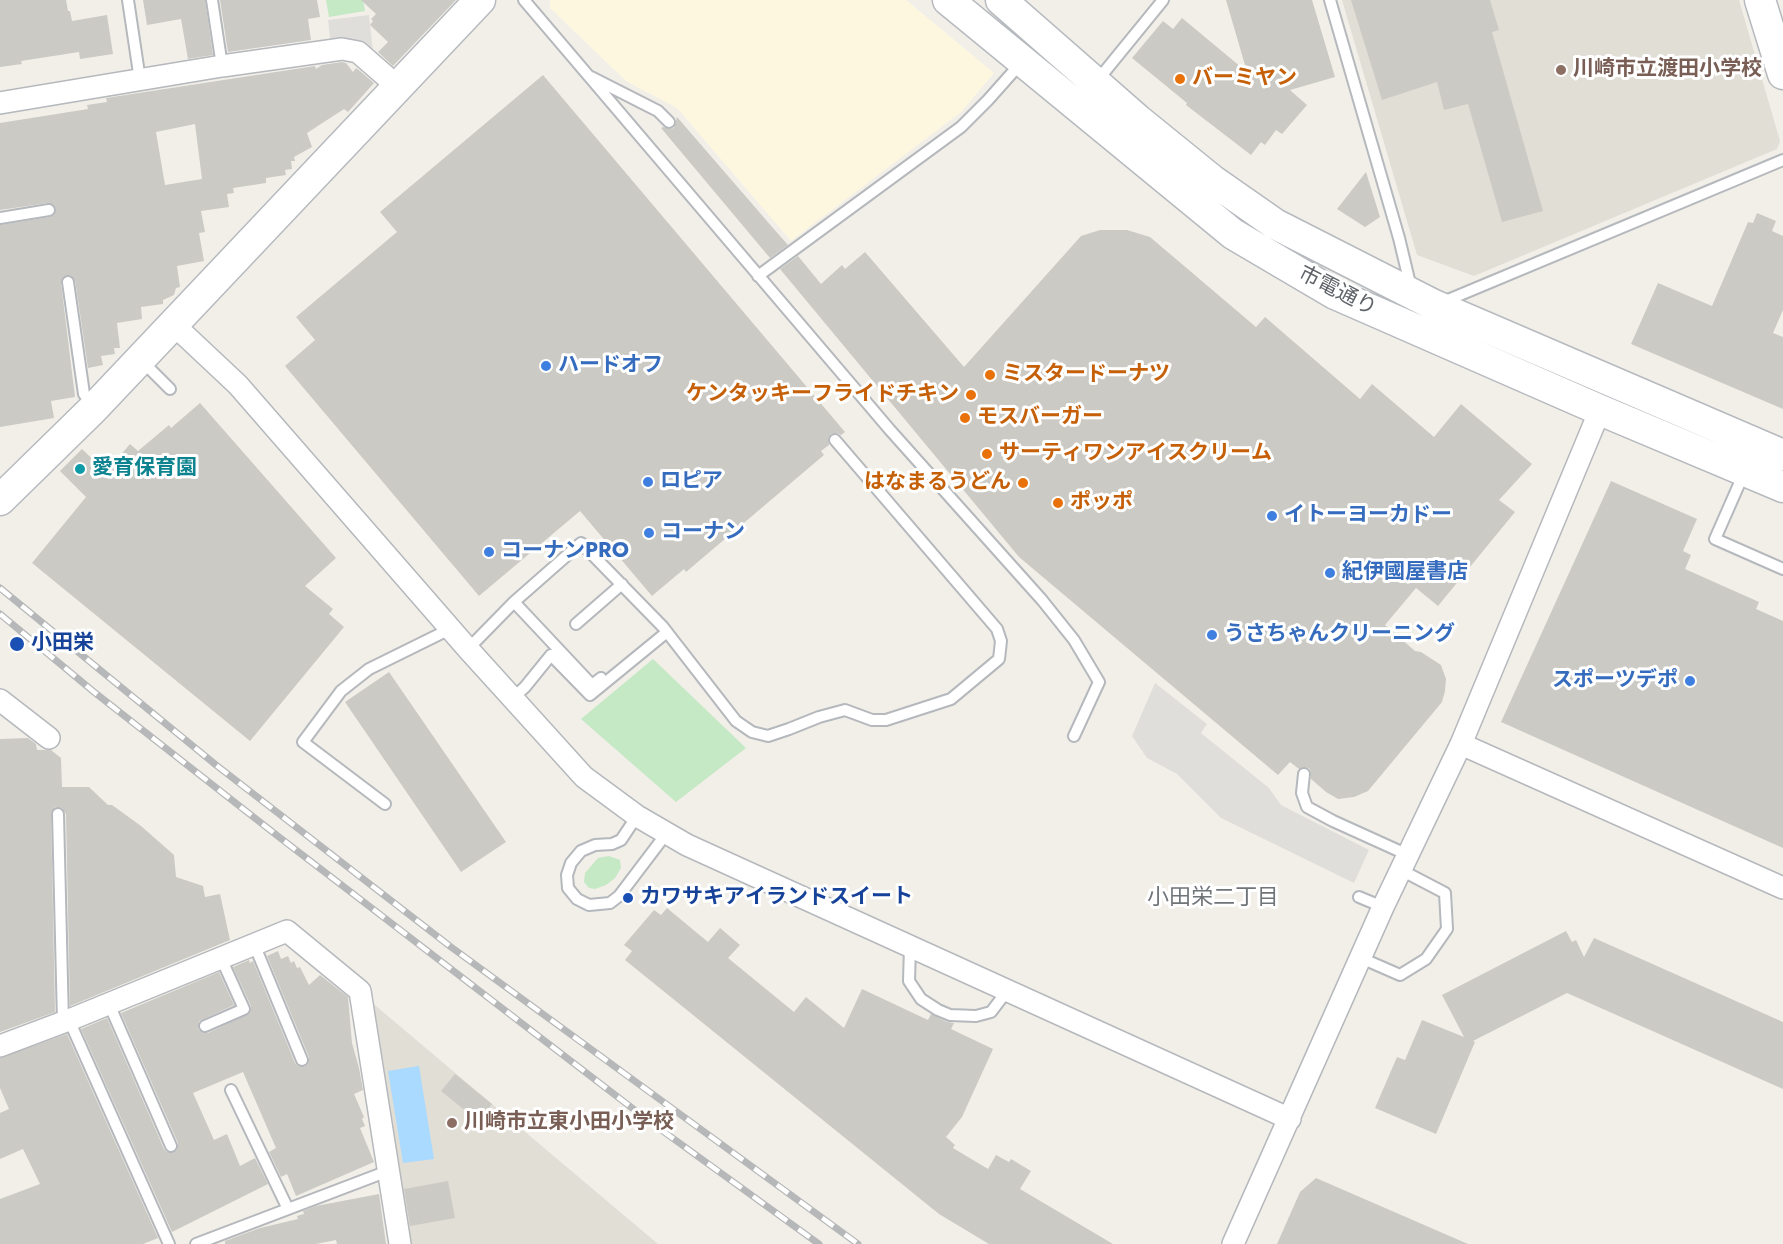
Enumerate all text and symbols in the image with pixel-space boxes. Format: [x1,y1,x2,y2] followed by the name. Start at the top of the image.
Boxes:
[1573,57,1762,83] place label: 川崎市立渡田小学校
[1554,63,1568,77] marker: 川崎市立渡田小学校
[1192,66,1297,92] place label: バーミヤン
[1173,72,1187,86] marker: バーミヤン
[1294,262,1380,322] street label: 市電通り
[558,353,663,379] place label: ハードオフ
[539,359,553,373] marker: ハードオフ
[1002,362,1170,388] place label: ミスタードーナツ
[983,368,997,382] marker: ミスタードーナツ
[686,382,959,408] place label: ケンタッキーフライドチキン
[964,388,978,402] marker: ケンタッキーフライドチキン
[977,405,1103,431] place label: モスバーガー
[958,411,972,425] marker: モスバーガー
[999,441,1272,467] place label: サーティワンアイスクリーム
[980,447,994,461] marker: サーティワンアイスクリーム
[92,456,197,482] place label: 愛育保育園
[73,462,87,476] marker: 愛育保育園
[660,469,723,495] place label: ロピア
[864,470,1011,496] place label: はなまるうどん
[641,475,655,489] marker: ロピア
[1016,476,1030,490] marker: はなまるうどん
[1070,490,1133,516] place label: ポッポ
[1051,496,1065,510] marker: ポッポ
[1284,503,1452,529] place label: イトーヨーカドー
[1265,509,1279,523] marker: イトーヨーカドー
[661,520,745,546] place label: コーナン
[642,526,656,540] marker: コーナン
[501,539,629,565] place label: コーナンPRO
[482,545,496,559] marker: コーナンPRO
[1342,560,1468,586] place label: 紀伊國屋書店
[1323,566,1337,580] marker: 紀伊國屋書店
[1224,622,1455,648] place label: うさちゃんクリーニング
[1205,628,1219,642] marker: うさちゃんクリーニング
[31,631,94,657] place label: 小田栄
[8,635,26,653] marker: 小田栄
[1552,668,1678,694] place label: スポーツデポ
[1683,674,1697,688] marker: スポーツデポ
[640,885,913,911] place label: カワサキアイランドスイート
[1147,886,1279,912] district label: 小田栄二丁目
[621,891,635,905] marker: カワサキアイランドスイート
[464,1110,674,1136] place label: 川崎市立東小田小学校
[445,1116,459,1130] marker: 川崎市立東小田小学校

